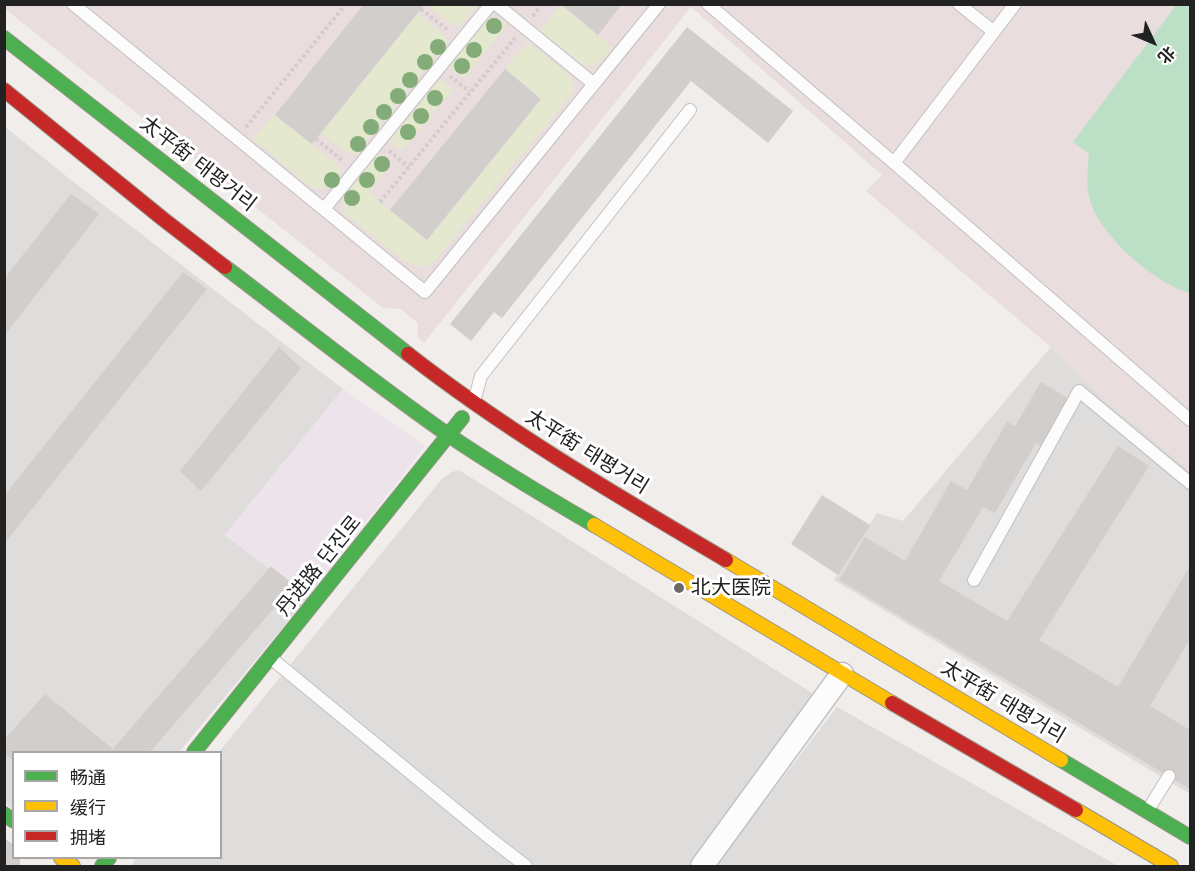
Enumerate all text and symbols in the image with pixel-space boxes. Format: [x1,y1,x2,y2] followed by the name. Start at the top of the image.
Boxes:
[1123,12,1183,72] north arrow
[1154,42,1179,67] text: 北
[135,111,261,217] street label: 太平街 태평거리
[521,405,653,499] street label: 太平街 태평거리
[271,511,367,621] street label: 丹进路 단진로
[691,576,771,600] place label: 北大医院
[672,581,686,595] marker: 北大医院
[937,656,1069,748] street label: 太平街 태평거리
[12,751,222,859] legend
[70,767,106,788] text: 畅通
[70,797,106,818] text: 缓行
[70,827,106,848] text: 拥堵

